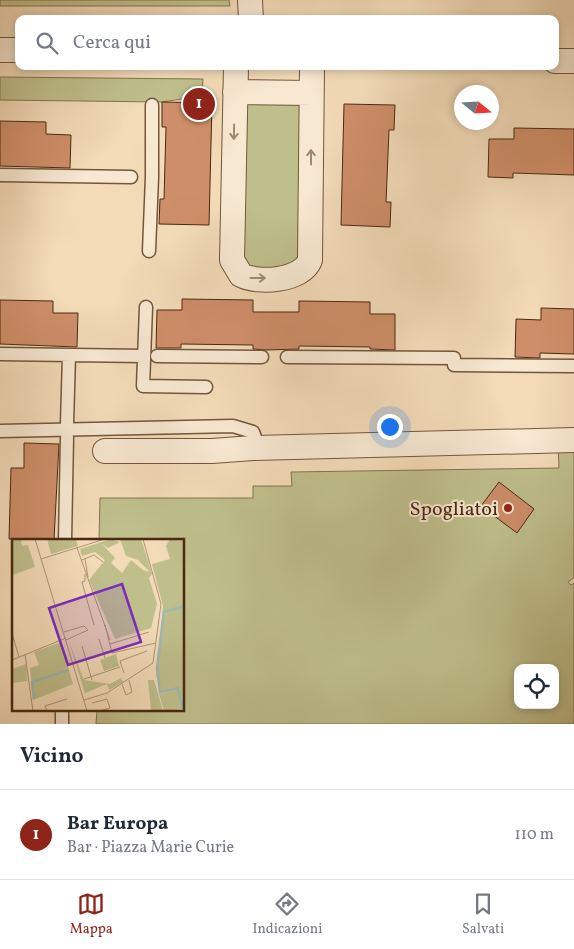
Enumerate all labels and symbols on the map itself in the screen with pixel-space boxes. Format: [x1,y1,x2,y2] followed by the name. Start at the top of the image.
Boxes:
[183,85,215,123] pin: 1
[454,85,499,130] north arrow
[230,124,239,140] one-way arrow
[306,150,316,166] one-way arrow
[250,273,266,283] one-way arrow
[377,414,403,440] your location
[410,496,498,524] place label: Spogliatoi
[502,502,514,514] marker: Spogliatoi
[12,539,185,712] inset map

